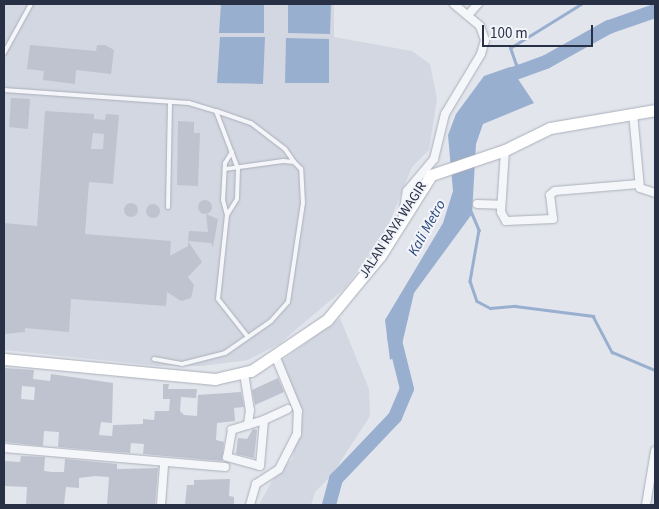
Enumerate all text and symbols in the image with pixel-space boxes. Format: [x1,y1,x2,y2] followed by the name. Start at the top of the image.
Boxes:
[484,15,595,47] scale bar
[490,23,528,44] text: 100 m
[356,179,430,281] street label: JALAN RAYA WAGIR
[404,197,450,259] water label: Kali Metro

